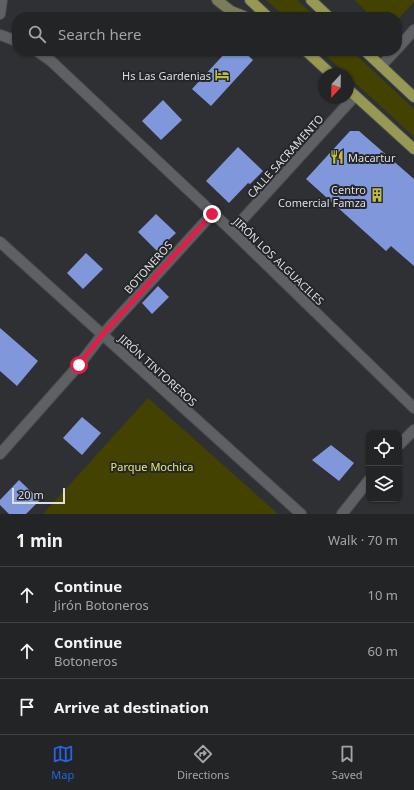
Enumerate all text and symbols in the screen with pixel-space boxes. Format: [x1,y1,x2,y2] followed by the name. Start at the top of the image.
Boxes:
[12,12,402,56] search box
[26,23,48,45] icon: search
[58,24,141,44] text: Search here
[214,67,230,83] hotel icon: Hs Las Gardenias
[122,68,211,83] place label: Hs Las Gardenias
[318,68,354,104] north arrow
[244,111,326,201] street label: CALLE SACRAMENTO
[329,149,345,165] restaurant icon: Macartur
[348,150,396,165] place label: Macartur
[278,182,366,210] place label: Centro Comercial Famza
[369,187,385,203] building icon: Centro Comercial Famza
[203,205,221,223] route end
[230,213,327,308] street label: JIRÓN LOS ALGUACILES
[120,238,176,296] street label: BOTONEROS
[115,330,200,409] street label: JIRÓN TINTOREROS
[70,356,88,374] route start
[366,430,402,502] map controls
[366,430,402,466] button: locate
[111,459,193,474] park label: Parque Mochica
[366,466,402,502] button: layers
[12,486,65,505] scale bar
[18,487,44,502] text: 20 m
[16,529,63,552] text: 1 min
[328,531,398,549] text: Walk · 70 m
[54,576,122,596] text: Continue
[16,584,38,606] icon: ahead
[368,586,398,604] text: 10 m
[54,596,149,614] text: Jirón Botoneros
[54,632,122,652] text: Continue
[16,640,38,662] icon: ahead
[368,642,398,660] text: 60 m
[54,652,117,670] text: Botoneros
[16,696,38,718] icon: arrive
[54,697,209,717] text: Arrive at destination
[51,743,74,782] tab: Map
[177,743,229,782] tab: Directions
[332,743,363,782] tab: Saved

